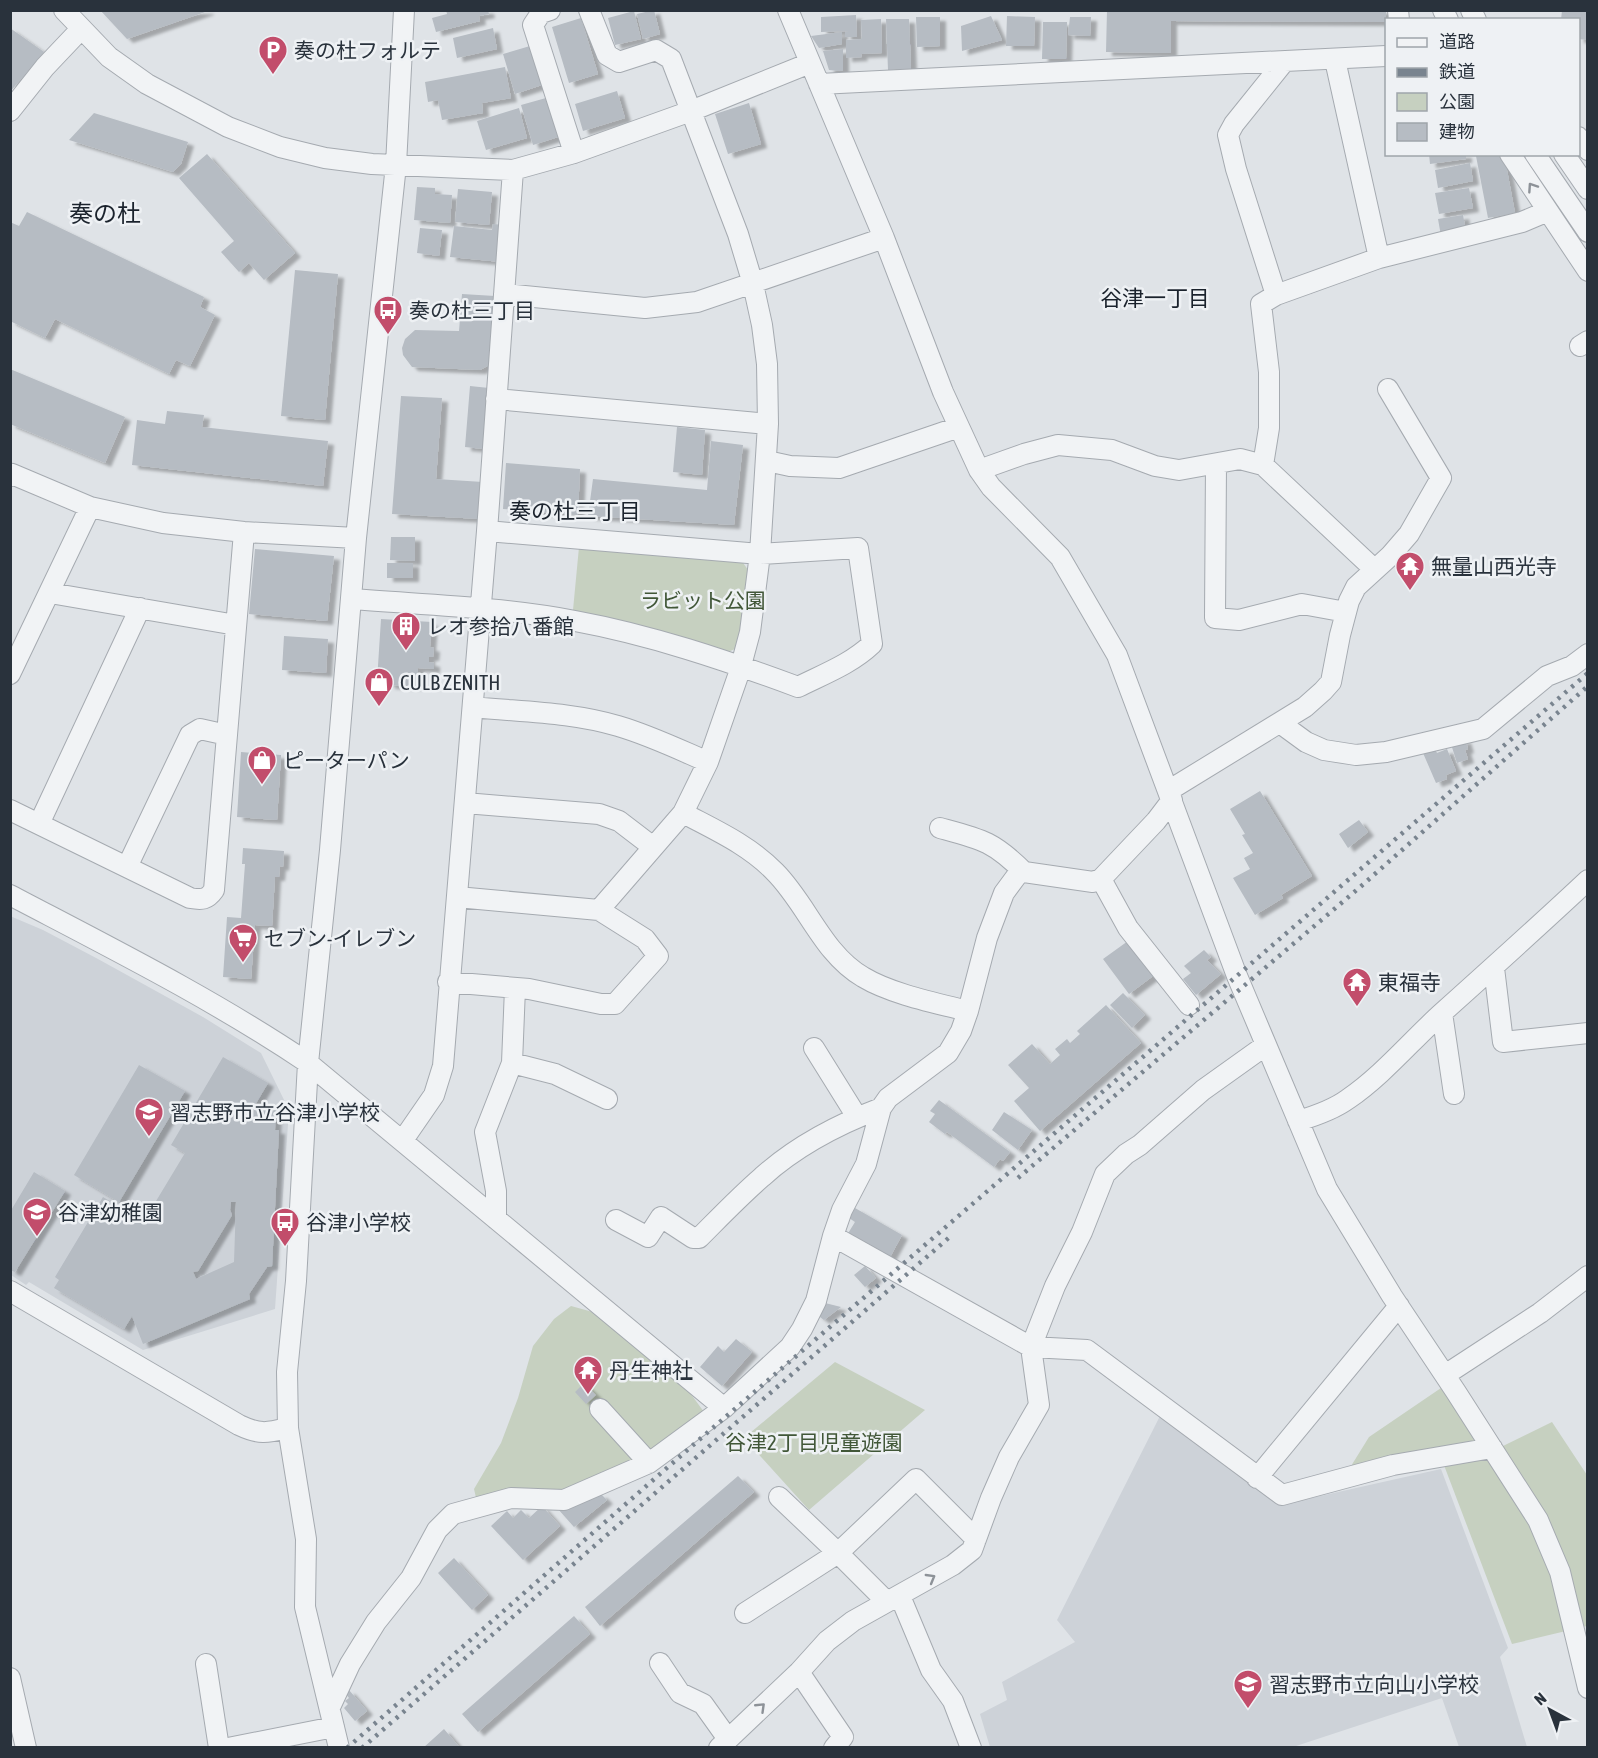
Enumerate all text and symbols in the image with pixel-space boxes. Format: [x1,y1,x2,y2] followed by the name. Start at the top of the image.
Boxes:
[1385,18,1580,156] legend
[1439,31,1475,52] text: 道路
[257,34,289,76] parking icon: 奏の杜フォルテ
[294,38,441,62] place label: 奏の杜フォルテ
[1439,61,1475,82] text: 鉄道
[1439,91,1475,112] text: 公園
[1439,121,1475,142] text: 建物
[1527,183,1539,193] one-way arrow
[69,200,141,227] district label: 奏の杜
[1100,285,1210,311] district label: 谷津一丁目
[372,294,404,336] bus stop icon: 奏の杜三丁目
[409,298,535,322] place label: 奏の杜三丁目
[509,498,641,524] district label: 奏の杜三丁目
[1394,550,1426,592] temple icon: 無量山西光寺
[1431,554,1557,578] place label: 無量山西光寺
[640,588,766,612] park label: ラビット公園
[390,610,422,652] building icon: レオ参拾八番館
[427,614,574,638] place label: レオ参拾八番館
[363,666,395,708] shop icon: CULB ZENITH
[400,670,500,694] place label: CULB ZENITH
[246,744,278,786] shop icon: ピーターパン
[283,748,410,772] place label: ピーターパン
[227,922,259,964] supermarket icon: セブン-イレブン
[264,926,416,950] place label: セブン-イレブン
[1341,966,1373,1008] temple icon: 東福寺
[1378,970,1441,994] place label: 東福寺
[133,1096,165,1138] school or university icon: 習志野市立谷津小学校
[170,1100,380,1124] place label: 習志野市立谷津小学校
[21,1196,53,1238] school or university icon: 谷津幼稚園
[58,1200,163,1224] place label: 谷津幼稚園
[269,1206,301,1248] bus stop icon: 谷津小学校
[306,1210,411,1234] place label: 谷津小学校
[572,1354,604,1396] temple icon: 丹生神社
[609,1358,693,1382] place label: 丹生神社
[725,1430,903,1454] park label: 谷津2丁目児童遊園
[925,1573,936,1585] one-way arrow
[1232,1668,1264,1710] school or university icon: 習志野市立向山小学校
[1269,1672,1479,1696] place label: 習志野市立向山小学校
[1520,1680,1580,1740] north arrow
[1531,1689,1550,1709] text: N
[755,1703,765,1714] one-way arrow

